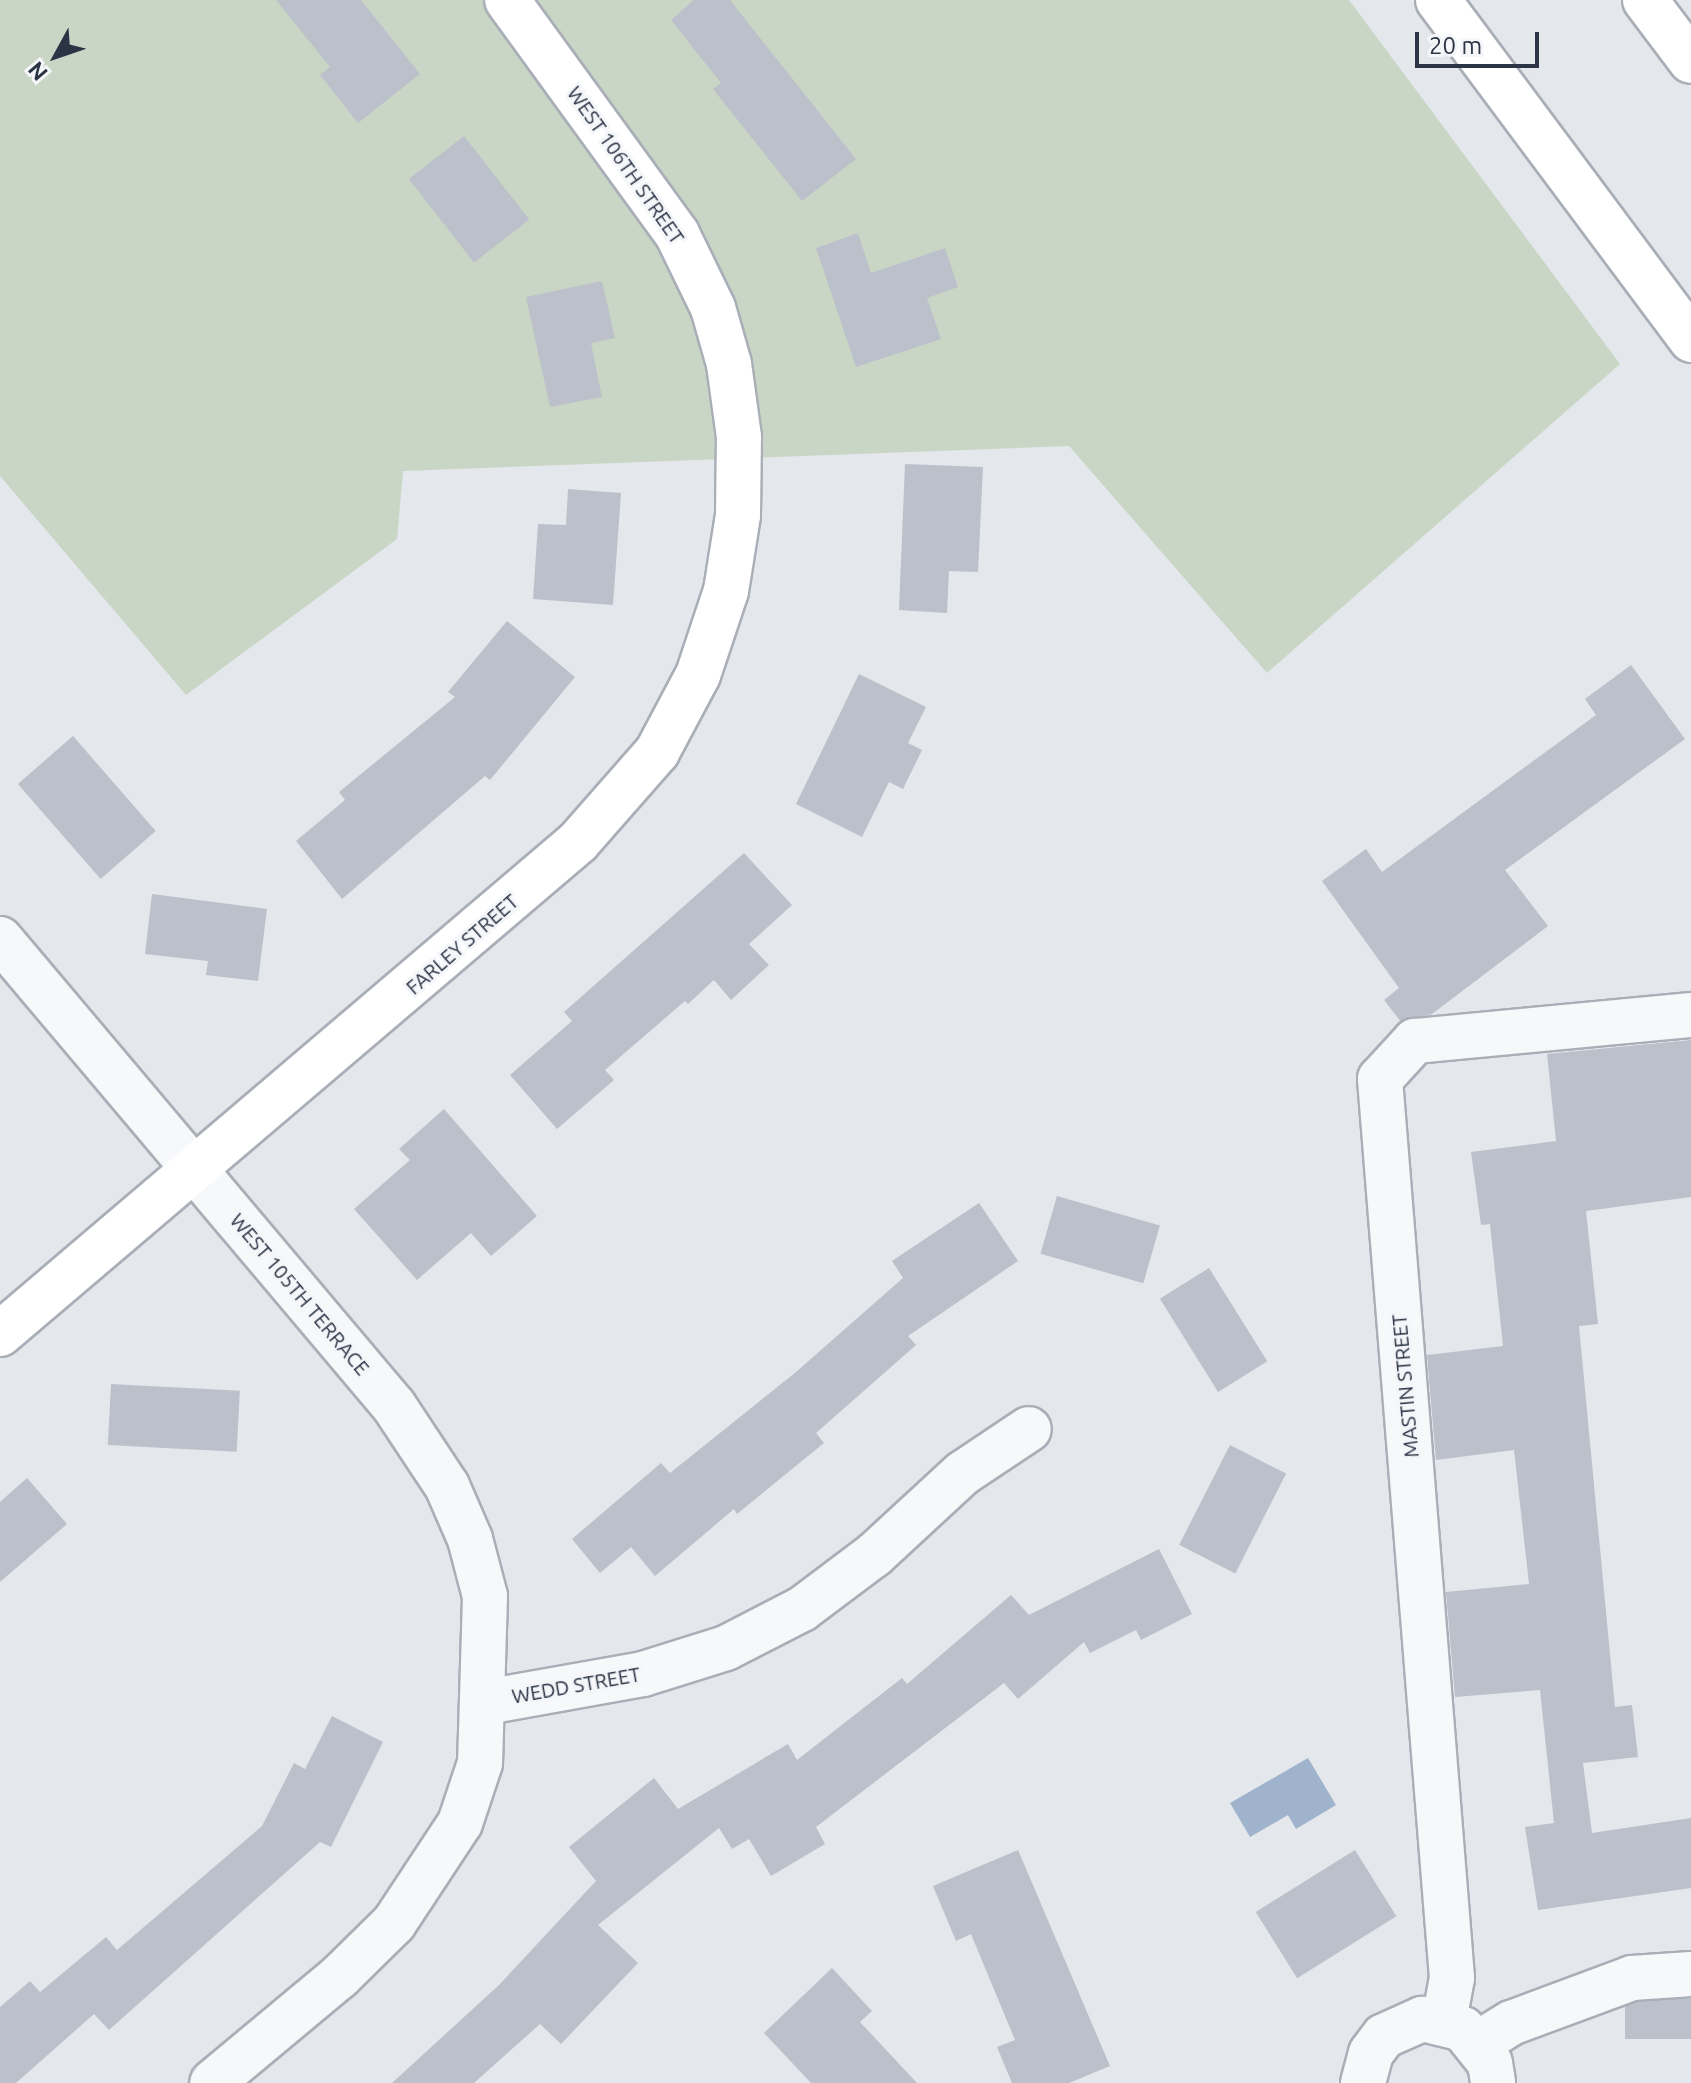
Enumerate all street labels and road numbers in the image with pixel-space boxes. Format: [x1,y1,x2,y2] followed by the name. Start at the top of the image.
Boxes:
[563,82,689,248] street label: WEST 106TH STREET
[401,889,523,999] street label: FARLEY STREET
[225,1208,375,1380] street label: WEST 105TH TERRACE
[1387,1313,1423,1459] street label: MASTIN STREET
[510,1662,642,1708] street label: WEDD STREET

